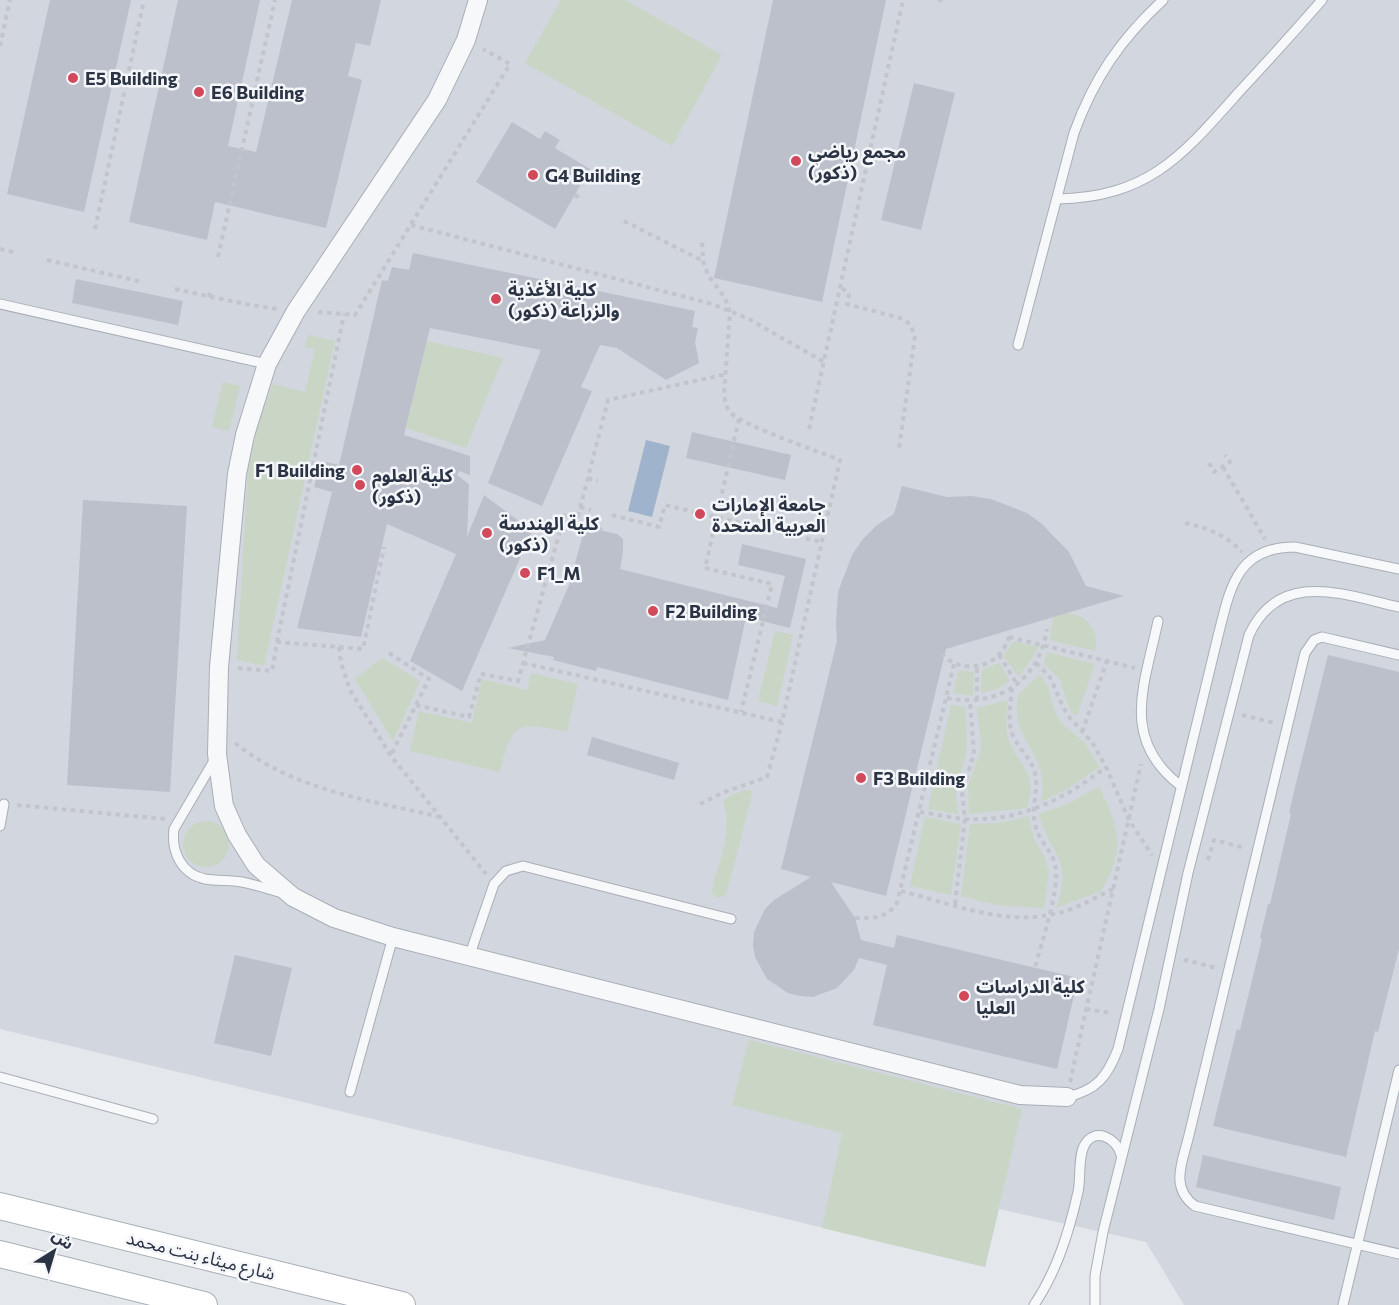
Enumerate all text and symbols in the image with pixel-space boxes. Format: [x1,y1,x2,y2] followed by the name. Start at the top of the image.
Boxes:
[85,67,178,89] place label: E5 Building
[66,71,80,85] marker: E5 Building
[211,81,304,103] place label: E6 Building
[192,85,206,99] marker: E6 Building
[808,140,906,184] place label: مجمع رياضي (ذكور)
[789,154,803,168] marker: مجمع رياضي (ذكور)
[545,164,641,186] place label: G4 Building
[526,168,540,182] marker: G4 Building
[508,278,620,322] place label: كلية الأغذية والزراعة (ذكور)
[489,292,503,306] marker: كلية الأغذية والزراعة (ذكور)
[255,459,345,481] place label: F1 Building
[350,463,364,477] marker: F1 Building
[372,464,454,508] place label: كلية العلوم (ذكور)
[353,478,367,492] marker: كلية العلوم (ذكور)
[712,493,826,537] place label: جامعة الإمارات العربية المتحدة
[693,507,707,521] marker: جامعة الإمارات العربية المتحدة
[499,512,600,556] place label: كلية الهندسة (ذكور)
[480,526,494,540] marker: كلية الهندسة (ذكور)
[537,562,581,584] place label: F1_M
[518,566,532,580] marker: F1_M
[665,600,757,622] place label: F2 Building
[646,604,660,618] marker: F2 Building
[873,767,965,789] place label: F3 Building
[854,771,868,785] marker: F3 Building
[976,975,1086,1018] place label: كلية الدراسات العليا
[957,989,971,1003] marker: كلية الدراسات العليا
[24,1221,84,1281] north arrow
[48,1224,78,1254] text: ش
[123,1226,278,1288] street label: شارع ميثاء بنت محمد

